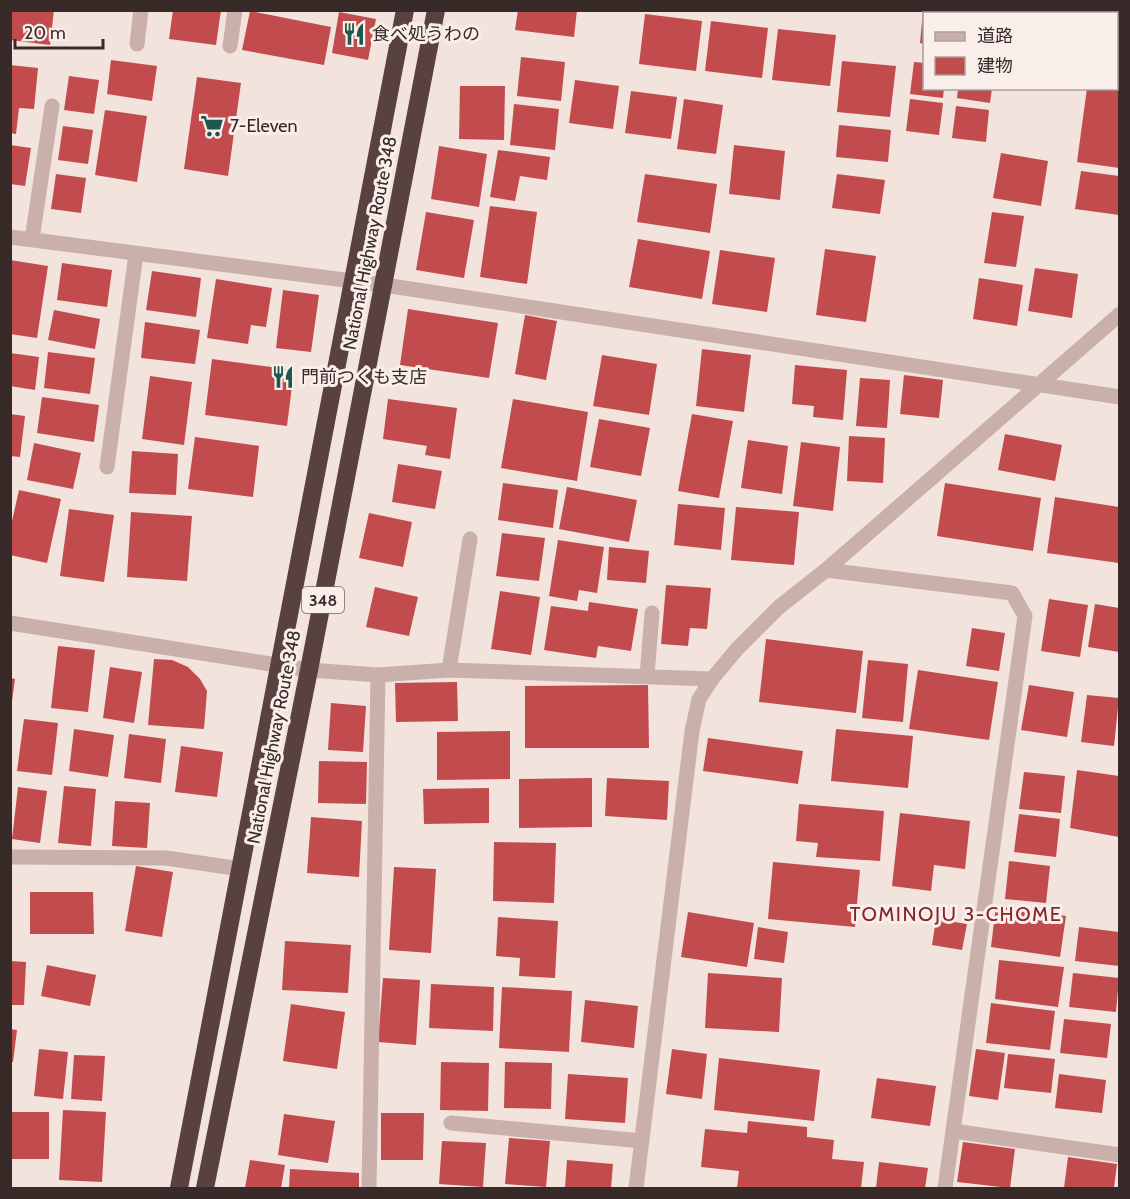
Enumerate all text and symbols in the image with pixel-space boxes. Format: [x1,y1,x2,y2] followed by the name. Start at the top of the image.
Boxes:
[15,12,104,50] scale bar
[923,12,1118,90] legend
[341,21,367,47] restaurant icon: 食べ処うわの
[24,22,66,44] text: 20 m
[372,23,480,45] place label: 食べ処うわの
[977,25,1013,47] text: 道路
[977,55,1013,77] text: 建物
[199,113,225,139] supermarket icon: 7-Eleven
[230,115,298,137] place label: 7-Eleven
[338,134,402,352] street label: National Highway Route 348
[270,364,296,390] restaurant icon: 門前つくも支店
[301,366,427,388] place label: 門前つくも支店
[302,587,344,613] road number: 348
[242,628,306,846] street label: National Highway Route 348
[850,902,1062,926] district label: TOMINOJU 3-CHOME

